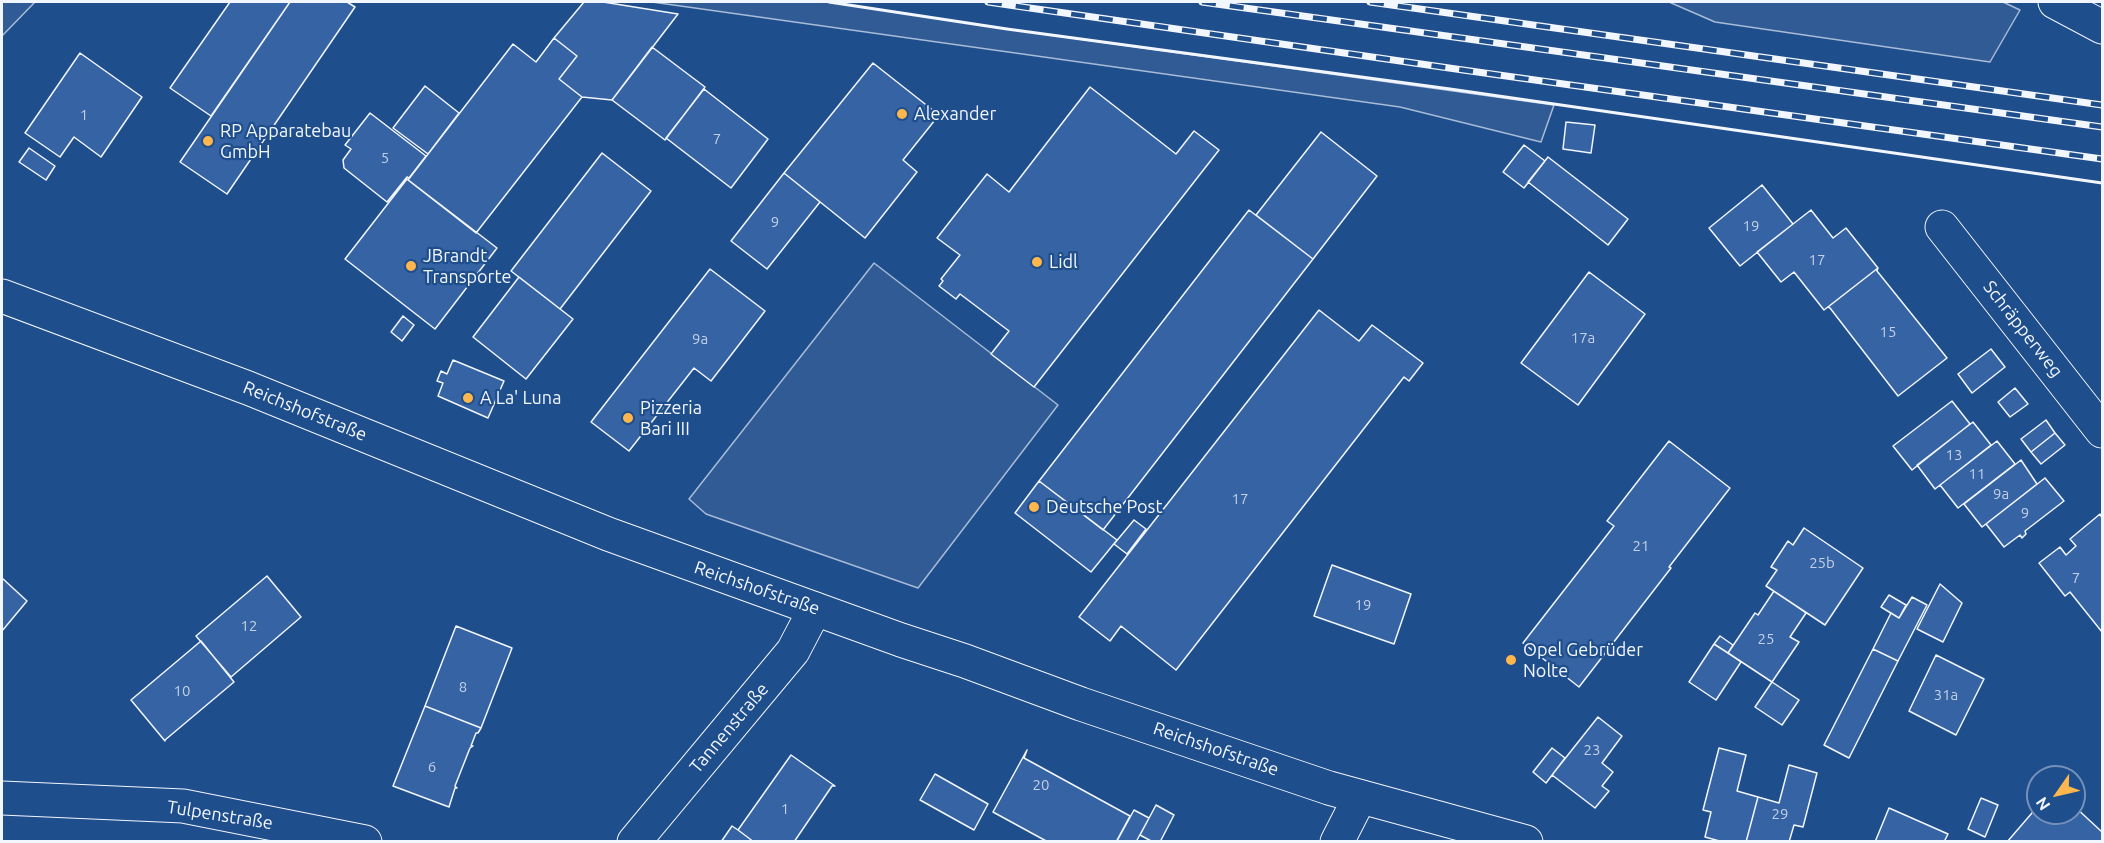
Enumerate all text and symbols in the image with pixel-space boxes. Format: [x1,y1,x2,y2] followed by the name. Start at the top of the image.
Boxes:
[914,103,996,125] place label: Alexander
[80,106,88,124] house number: 1
[895,107,909,121] marker: Alexander
[220,120,351,162] place label: RP Apparatebau GmbH
[713,130,721,148] house number: 7
[201,134,215,148] marker: RP Apparatebau GmbH
[381,149,389,167] house number: 5
[771,213,779,231] house number: 9
[1743,217,1759,235] house number: 19
[423,245,511,288] place label: JBrandt Transporte
[1049,251,1078,273] place label: Lidl
[1809,251,1825,269] house number: 17
[1030,255,1044,269] marker: Lidl
[404,259,418,273] marker: JBrandt Transporte
[1979,276,2067,382] street label: Schräpperweg
[1880,323,1896,341] house number: 15
[1571,329,1595,347] house number: 17a
[692,330,708,348] house number: 9a
[240,376,370,446] street label: Reichshofstraße
[480,387,561,409] place label: A La' Luna
[461,391,475,405] marker: A La' Luna
[640,397,702,440] place label: Pizzeria Bari III
[621,411,635,425] marker: Pizzeria Bari III
[1946,446,1962,464] house number: 13
[1969,465,1985,483] house number: 11
[1993,485,2009,503] house number: 9a
[1232,490,1248,508] house number: 17
[1046,496,1162,518] place label: Deutsche Post
[1027,500,1041,514] marker: Deutsche Post
[2021,504,2029,522] house number: 9
[1633,537,1649,555] house number: 21
[1809,554,1835,572] house number: 25b
[691,556,823,620] street label: Reichshofstraße
[2072,569,2080,587] house number: 7
[1355,596,1371,614] house number: 19
[241,617,257,635] house number: 12
[1758,630,1774,648] house number: 25
[1523,639,1643,682] place label: Opel Gebrüder Nolte
[1504,653,1518,667] marker: Opel Gebrüder Nolte
[459,678,467,696] house number: 8
[685,679,773,777] street label: Tannenstraße
[174,682,190,700] house number: 10
[1934,686,1958,704] house number: 31a
[1150,717,1282,781] street label: Reichshofstraße
[1584,741,1600,759] house number: 23
[428,758,436,776] house number: 6
[2026,765,2086,825] north arrow
[1033,776,1049,794] house number: 20
[2032,794,2054,814] text: N
[165,796,275,834] street label: Tulpenstraße
[781,800,789,818] house number: 1
[1772,805,1788,823] house number: 29

